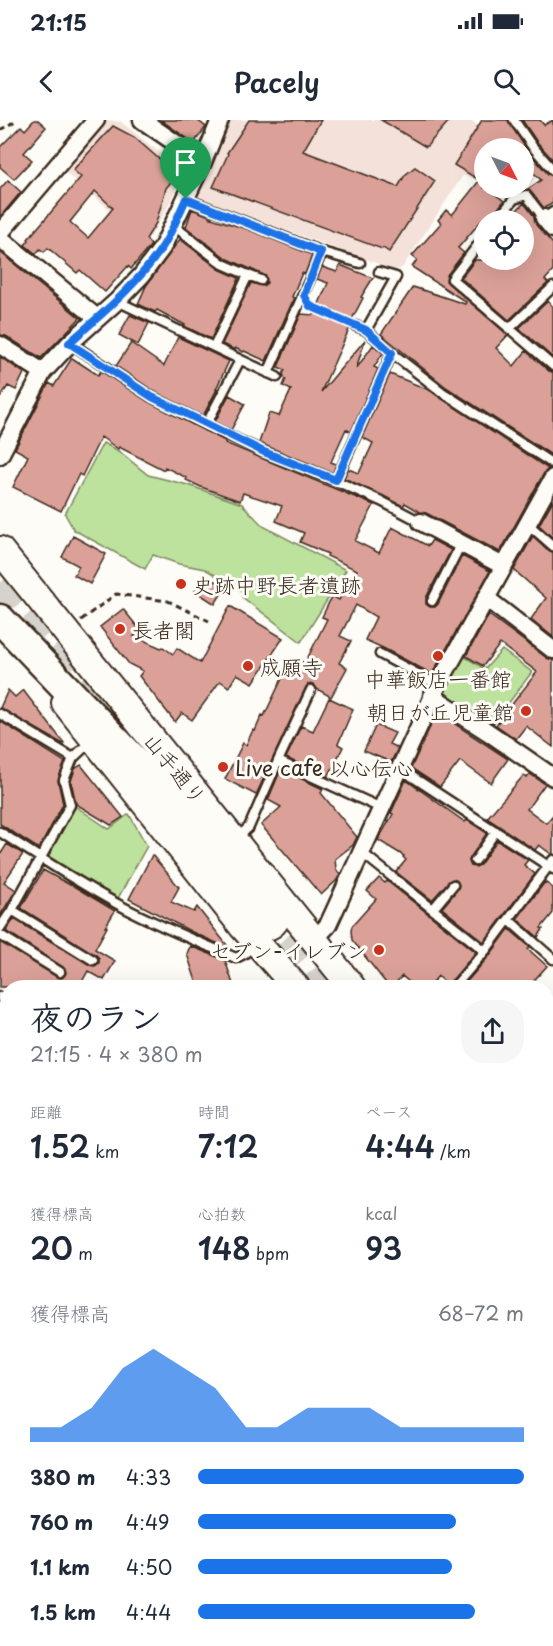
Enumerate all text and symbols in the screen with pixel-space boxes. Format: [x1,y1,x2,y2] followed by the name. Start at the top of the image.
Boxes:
[30,5,87,38] text: 21:15
[233,61,320,102] text: Pacely
[30,65,63,98] icon: back
[490,65,523,98] icon: search
[160,137,211,199] pin
[474,138,534,198] north arrow
[474,138,534,270] map controls
[169,146,202,179] icon: arrive
[474,210,534,270] button: locate
[193,568,361,600] place label: 史跡中野長者遺跡
[174,577,188,591] marker: 史跡中野長者遺跡
[132,613,195,645] place label: 長者閣
[113,622,127,636] marker: 長者閣
[431,649,445,663] marker: 中華飯店一番館
[260,650,323,682] place label: 成願寺
[241,659,255,673] marker: 成願寺
[365,662,512,694] place label: 中華飯店一番館
[367,695,514,727] place label: 朝日が丘児童館
[519,704,533,718] marker: 朝日が丘児童館
[137,725,215,811] street label: 山手通り
[235,751,413,783] place label: Live cafe 以心伝心
[216,760,230,774] marker: Live cafe 以心伝心
[210,934,367,966] place label: セブン-イレブン
[372,943,386,957] marker: セブン-イレブン
[30,991,162,1041] text: 夜のラン
[461,1000,524,1063] button: share
[30,1039,203,1069] text: 21:15 · 4 × 380 m
[30,1099,62,1123] text: 距離
[198,1099,230,1123] text: 時間
[365,1099,412,1123] text: ペース
[30,1123,90,1168] text: 1.52
[198,1123,258,1168] text: 7:12
[365,1123,435,1168] text: 4:44
[90,1139,119,1163] text: km
[435,1139,471,1163] text: /km
[30,1201,94,1225] text: 獲得標高
[198,1201,246,1225] text: 心拍数
[365,1201,397,1225] text: kcal
[30,1225,73,1270] text: 20
[198,1225,251,1270] text: 148
[365,1225,402,1270] text: 93
[73,1241,93,1265] text: m
[251,1241,289,1265] text: bpm
[30,1298,110,1328] text: 獲得標高
[438,1298,524,1328] text: 68–72 m
[30,1462,95,1492] text: 380 m
[126,1462,171,1492] text: 4:33
[30,1507,93,1537] text: 760 m
[126,1507,169,1537] text: 4:49
[30,1552,90,1582] text: 1.1 km
[126,1552,172,1582] text: 4:50
[30,1597,96,1627] text: 1.5 km
[126,1597,171,1627] text: 4:44

